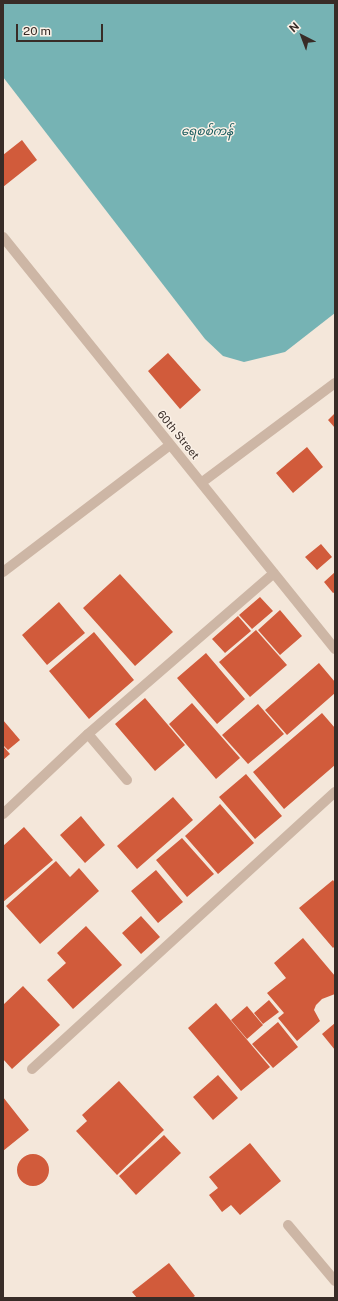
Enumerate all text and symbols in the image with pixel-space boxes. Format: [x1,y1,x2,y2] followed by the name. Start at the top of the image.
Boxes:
[18,16,105,42] scale bar
[282,16,322,56] north arrow
[287,20,301,34] text: N
[23,24,51,38] text: 20 m
[181,124,233,138] water label: ရေစစ်ကန်
[154,408,202,462] street label: 60th Street

